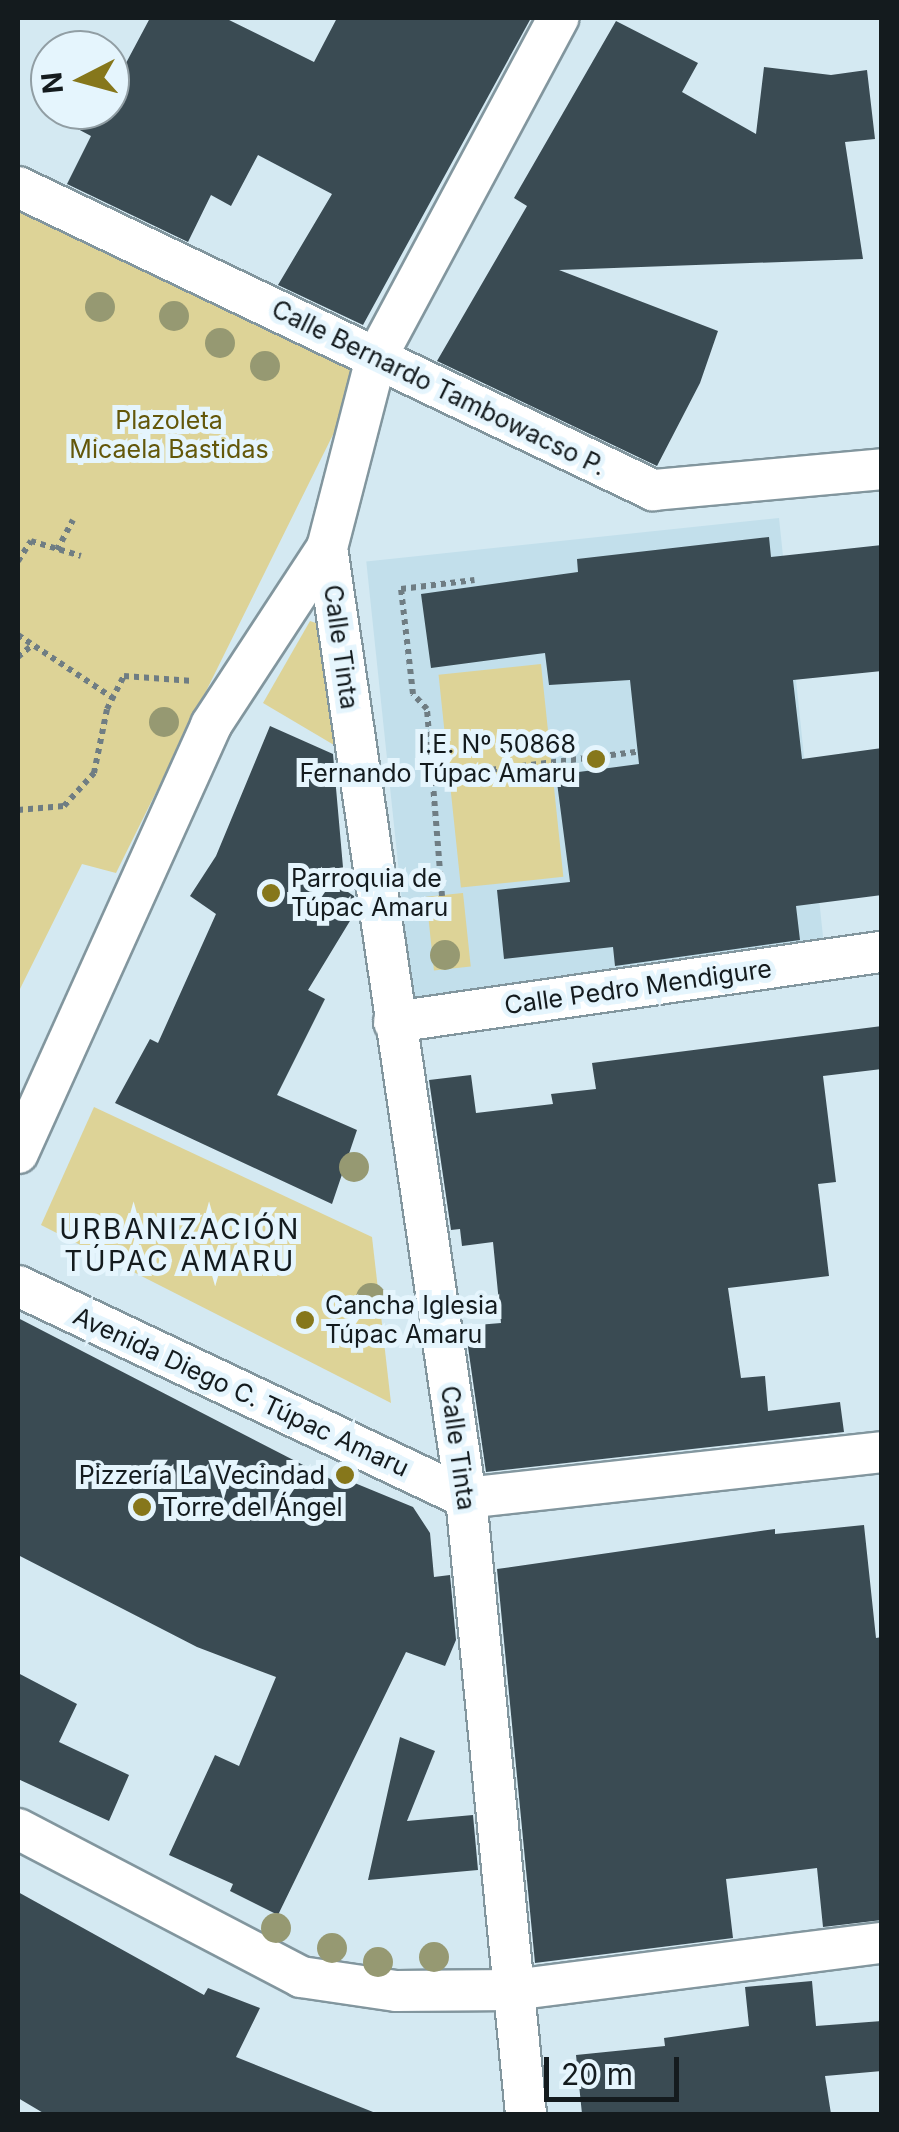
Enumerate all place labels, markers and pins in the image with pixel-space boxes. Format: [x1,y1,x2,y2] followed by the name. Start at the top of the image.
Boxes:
[300,730,576,789] place label: I.E. Nº 50868 Fernando Túpac Amaru
[585,748,607,770] marker: I.E. Nº 50868 Fernando Túpac Amaru
[291,864,448,923] place label: Parroquia de Túpac Amaru
[260,882,282,904] marker: Parroquia de Túpac Amaru
[325,1291,498,1350] place label: Cancha Iglesia Túpac Amaru
[294,1309,316,1331] marker: Cancha Iglesia Túpac Amaru
[79,1460,325,1490] place label: Pizzería La Vecindad
[334,1464,356,1486] marker: Pizzería La Vecindad
[162,1492,343,1522] place label: Torre del Ángel
[131,1496,153,1518] marker: Torre del Ángel

